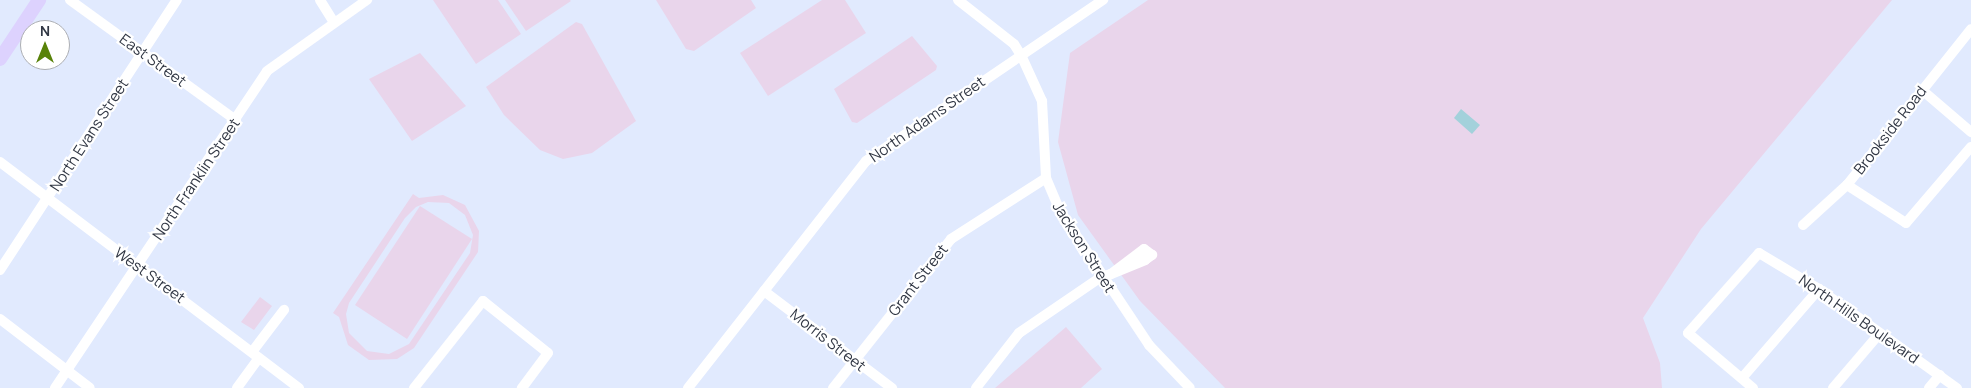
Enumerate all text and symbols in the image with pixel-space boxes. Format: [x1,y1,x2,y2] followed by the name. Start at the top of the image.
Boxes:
[20,20,70,70] north arrow
[40,21,50,40] text: N
[116,30,190,90] street label: East Street
[866,72,988,166] street label: North Adams Street
[46,75,132,195] street label: North Evans Street
[1850,82,1930,178] street label: Brookside Road
[149,115,243,243] street label: North Franklin Street
[1049,198,1119,296] street label: Jackson Street
[884,241,952,319] street label: Grant Street
[111,243,189,307] street label: West Street
[1795,271,1923,367] street label: North Hills Boulevard
[787,305,869,375] street label: Morris Street

